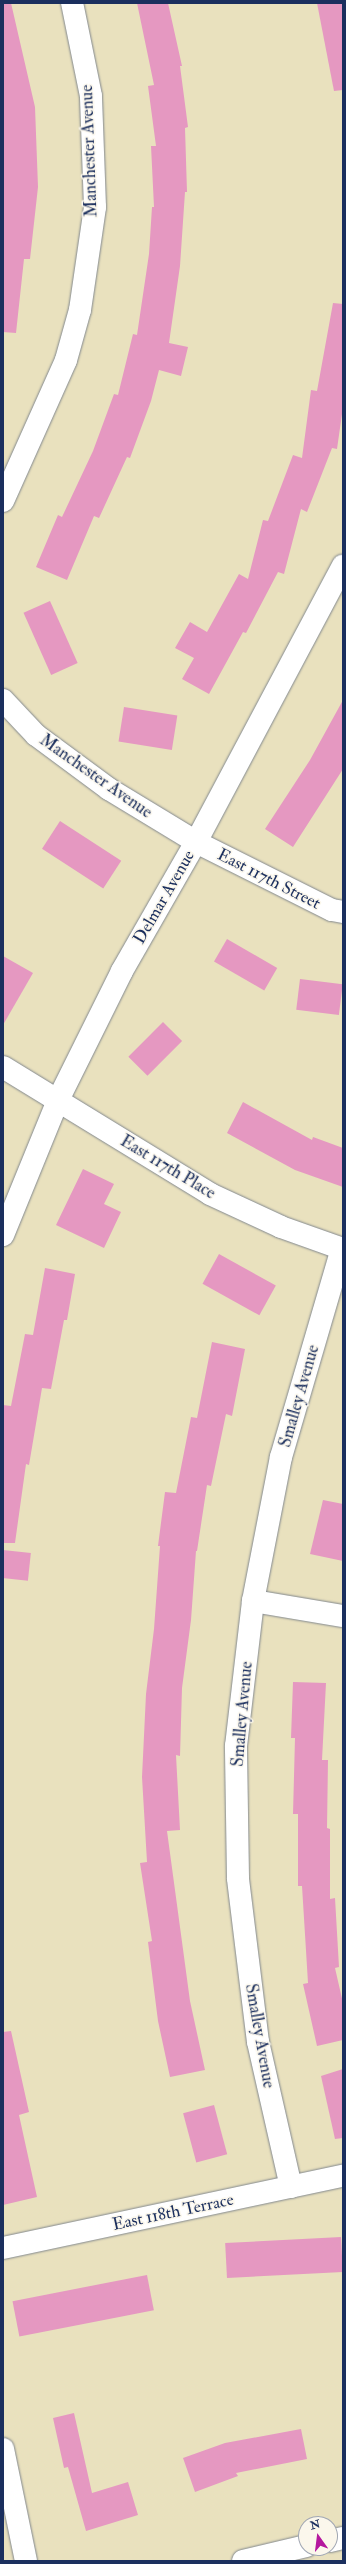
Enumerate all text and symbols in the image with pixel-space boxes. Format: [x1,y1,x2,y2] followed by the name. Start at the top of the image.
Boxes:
[76,84,102,218] street label: Manchester Avenue
[36,730,156,822] street label: Manchester Avenue
[214,844,324,914] street label: East 117th Street
[129,847,199,947] street label: Delmar Avenue
[117,1131,219,1203] street label: East 117th Place
[275,1342,323,1450] street label: Smalley Avenue
[227,1660,257,1768] street label: Smalley Avenue
[241,1982,279,2090] street label: Smalley Avenue
[110,2189,236,2235] street label: East 118th Terrace
[298,2516,338,2556] north arrow
[309,2517,322,2532] text: N

